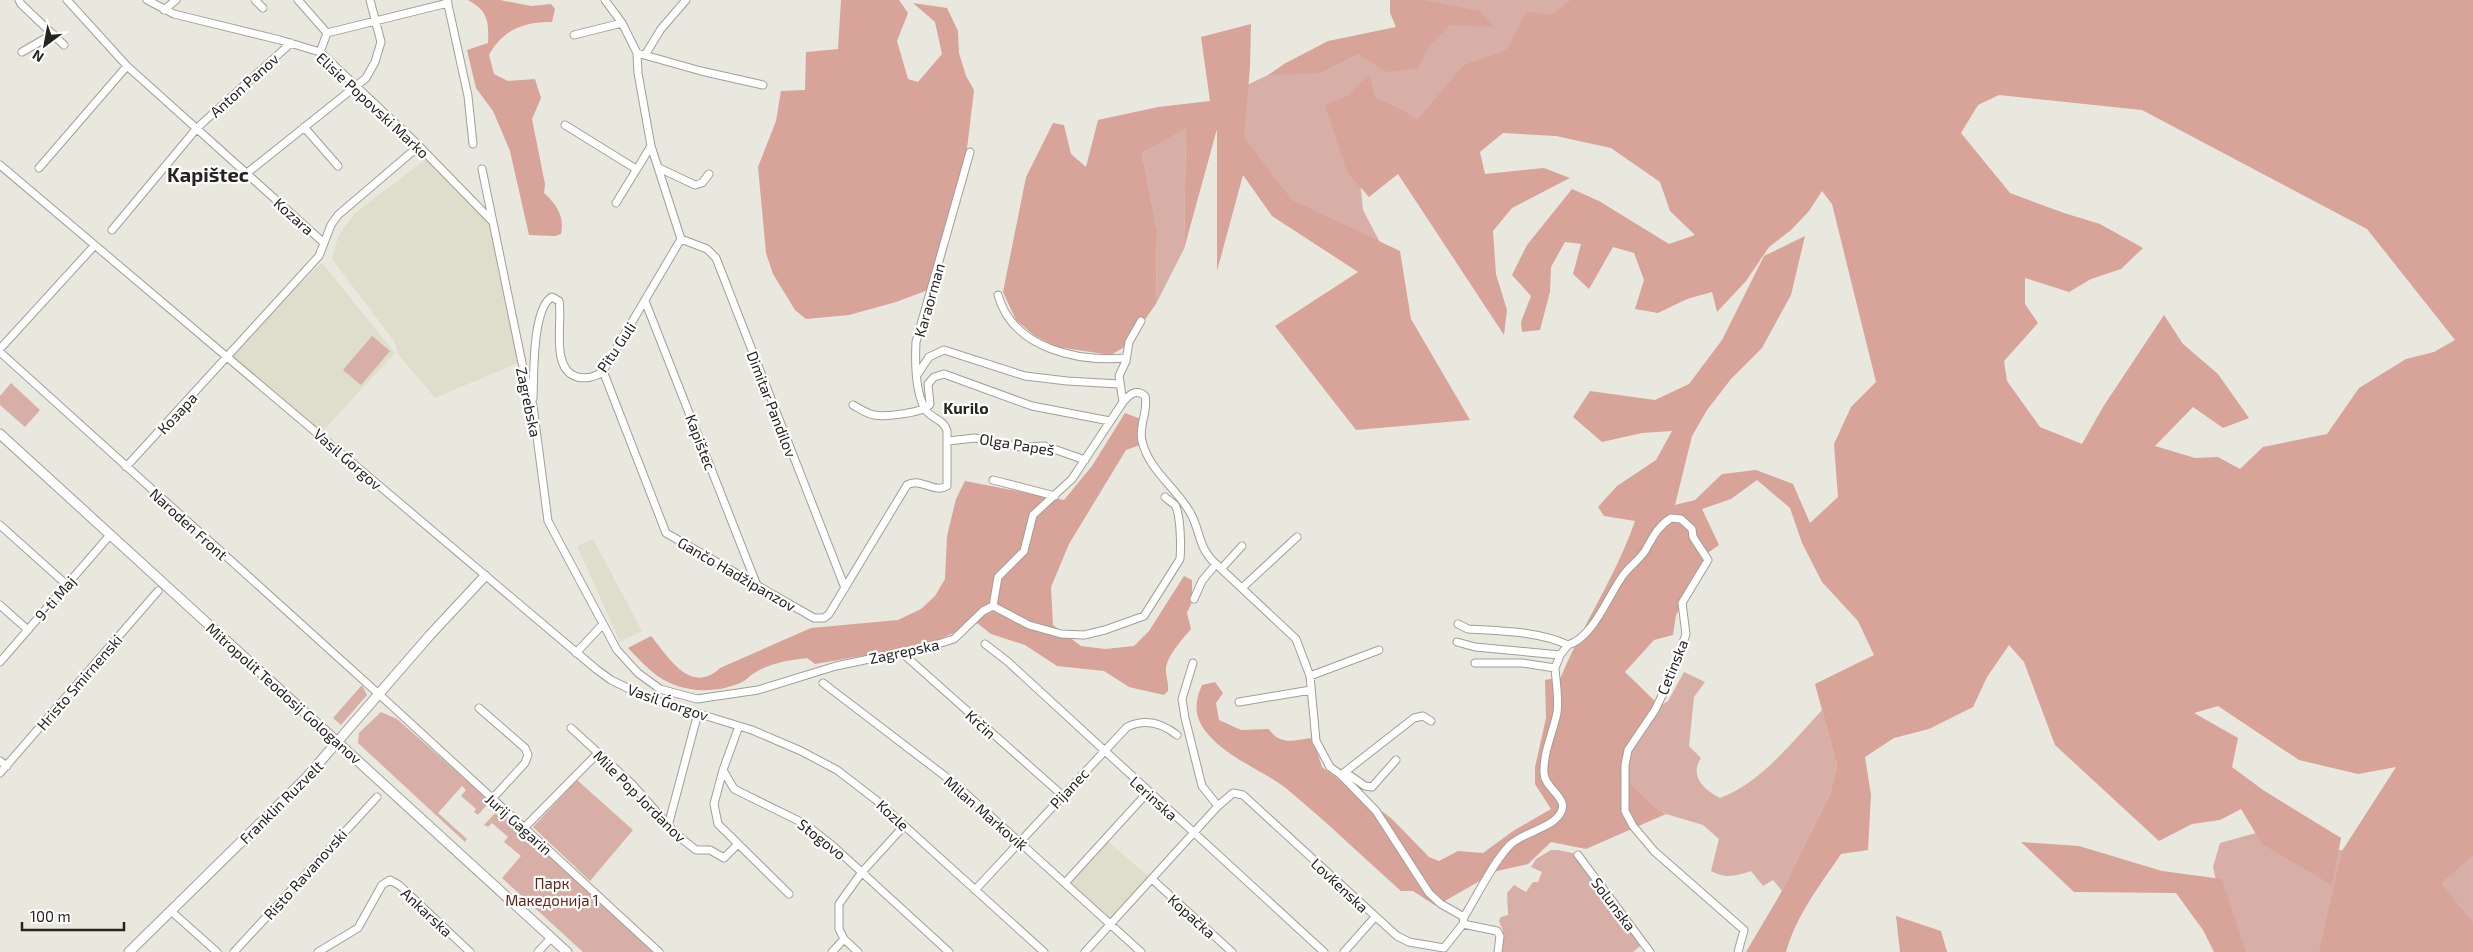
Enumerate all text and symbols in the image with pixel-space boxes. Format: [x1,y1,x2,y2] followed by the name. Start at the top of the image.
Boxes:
[20,20,70,70] north arrow
[29,47,47,66] text: N
[313,48,433,162] street label: Elisie Popovski Marko
[206,49,282,121] street label: Anton Panov
[167,162,249,186] district label: Kapištec
[270,193,318,239] street label: Kozara
[910,261,948,339] street label: Karaorman
[593,319,639,375] street label: Pitu Guli
[743,348,801,460] street label: Dimitar Pandilov
[513,365,545,439] street label: Zagrebska
[153,389,201,437] street label: Козара
[943,398,989,417] district label: Kurilo
[682,412,720,472] street label: Kapištec
[310,425,386,493] street label: Vasil Ǵorgov
[978,429,1056,459] street label: Olga Papeš
[146,484,232,564] street label: Naroden Front
[675,533,799,615] street label: Gančo Hadžipanzov
[31,572,80,625] street label: 9-ti Maj
[202,618,365,768] street label: Mitropolit Teodosij Gologanov
[33,631,125,733] street label: Hristo Smirnenski
[867,635,941,667] street label: Zagrepska
[1653,637,1691,697] street label: Cetinska
[625,680,711,724] street label: Vasil Ǵorgov
[962,706,1000,742] street label: Krčin
[590,746,690,846] street label: Mile Pop Jordanov
[236,757,326,847] street label: Franklin Ruzvelt
[1046,764,1093,813] street label: Pijanec
[941,772,1031,854] street label: Milan Markoviḱ
[1127,772,1181,824] street label: Lerinska
[481,790,556,859] street label: Jurij Gagarin
[873,796,913,834] street label: Kozle
[795,815,849,863] street label: Stogovo
[260,825,350,923] street label: Risto Ravanovski
[1308,854,1372,916] street label: Lovḱenska
[505,874,599,910] park label: Парк Македонија 1
[1588,874,1640,934] street label: Solunska
[398,884,456,940] street label: Ankarska
[1165,890,1219,942] street label: Kopačka
[22,900,125,932] scale bar
[30,907,71,925] text: 100 m

